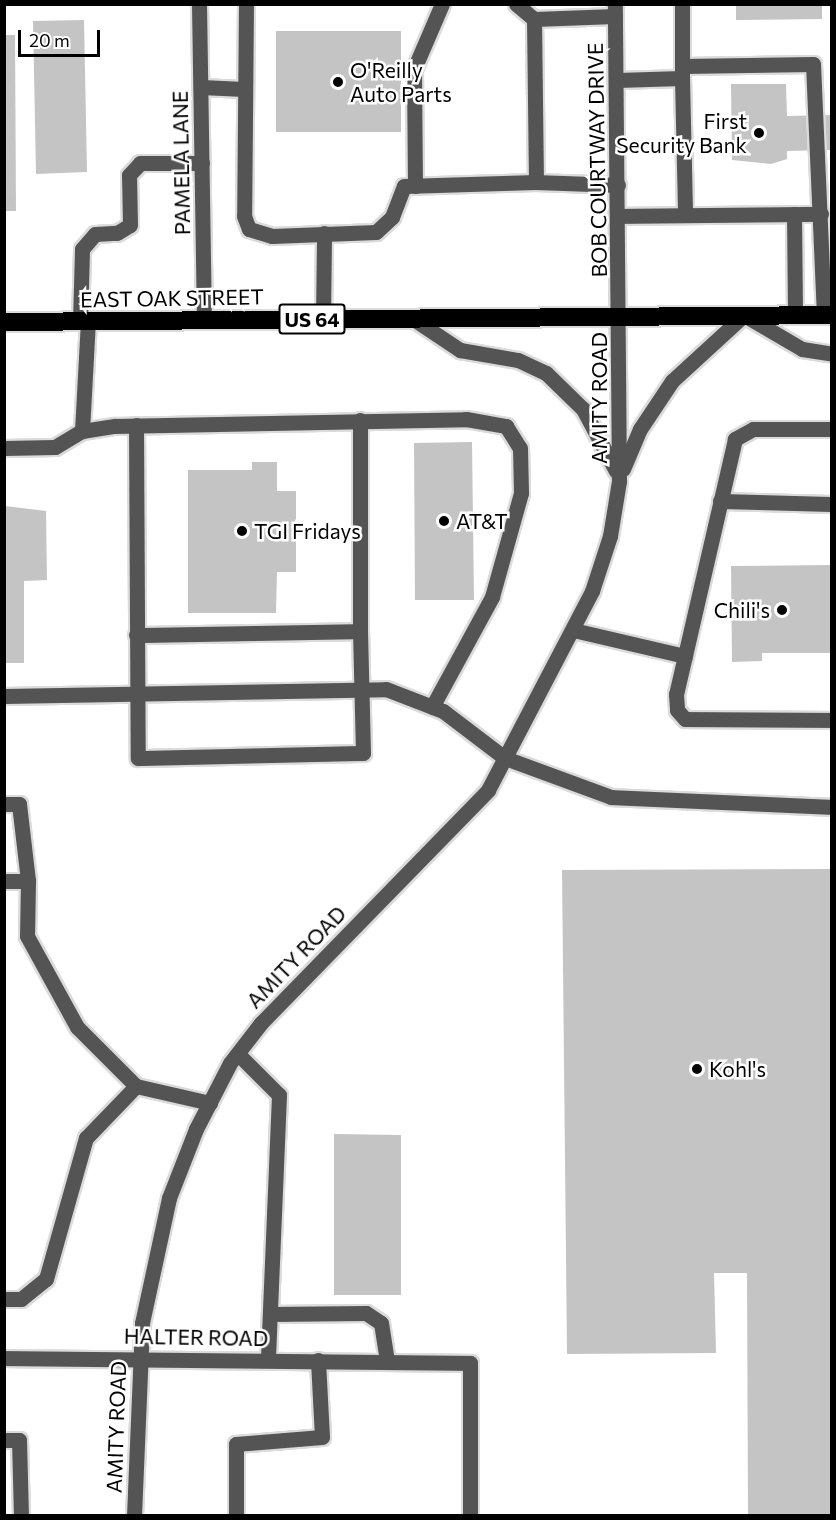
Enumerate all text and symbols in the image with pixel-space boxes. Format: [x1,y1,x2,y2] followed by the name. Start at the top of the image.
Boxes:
[21,18,104,56] scale bar
[29,29,70,51] text: 20 m
[582,42,612,278] street label: BOB COURTWAY DRIVE
[350,57,452,107] place label: O'Reilly Auto Parts
[331,75,345,89] marker: O'Reilly Auto Parts
[167,91,195,235] street label: PAMELA LANE
[616,108,747,158] place label: First Security Bank
[752,126,766,140] marker: First Security Bank
[80,284,264,312] street label: EAST OAK STREET
[278,302,346,336] road number: US 64
[586,332,612,464] street label: AMITY ROAD
[456,508,508,534] place label: AT&T
[437,514,451,528] marker: AT&T
[254,518,361,544] place label: TGI Fridays
[235,524,249,538] marker: TGI Fridays
[714,597,770,623] place label: Chili's
[775,603,789,617] marker: Chili's
[241,901,351,1013] street label: AMITY ROAD
[709,1056,766,1082] place label: Kohl's
[690,1062,704,1076] marker: Kohl's
[124,1323,268,1351] street label: HALTER ROAD
[101,1361,131,1493] street label: AMITY ROAD

